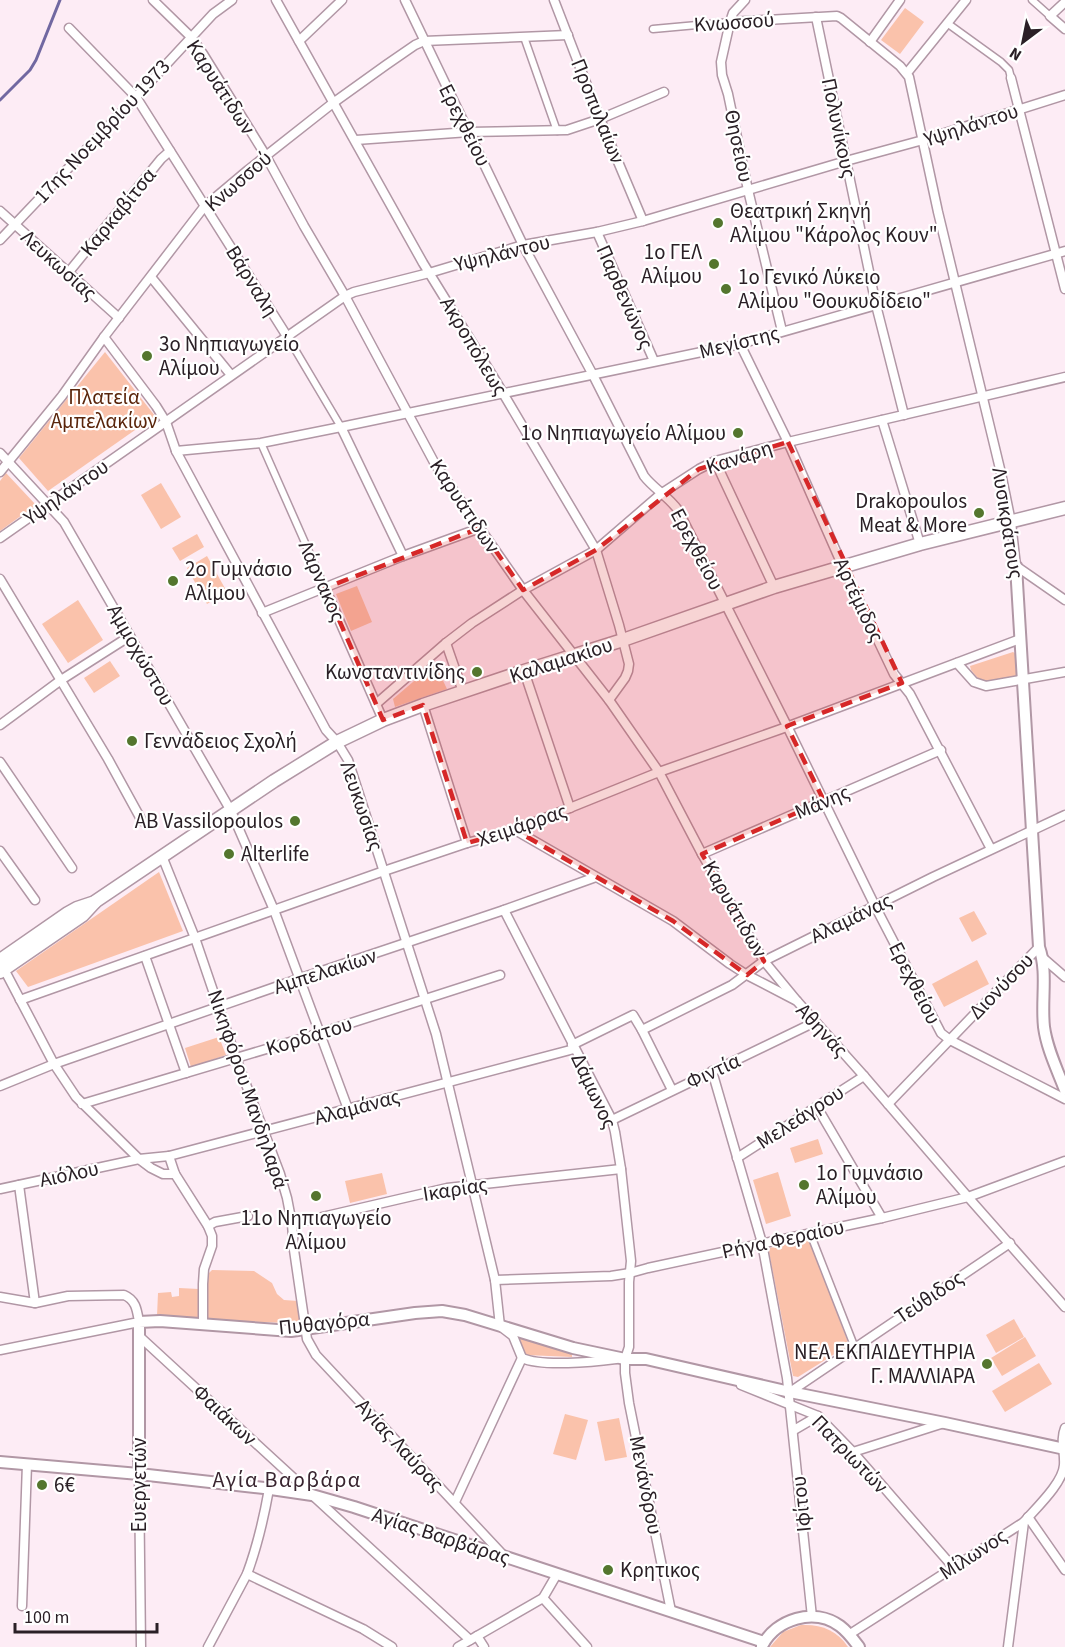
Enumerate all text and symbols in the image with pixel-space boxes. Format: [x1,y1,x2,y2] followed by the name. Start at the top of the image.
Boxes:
[693,4,775,40] street label: Κνωσσού
[993,12,1053,72] north arrow
[179,34,263,140] street label: Καρυάτιδων
[1005,42,1026,66] text: N
[27,52,177,210] street label: 17ης Νοεμβρίου 1973
[563,54,633,168] street label: Προπυλαίων
[814,75,864,181] street label: Πολυνίκους
[431,79,499,171] street label: Ερεχθείου
[919,96,1022,155] street label: Υψηλάντου
[717,107,761,185] street label: Θησείου
[198,143,278,219] street label: Κνωσσού
[73,161,163,263] street label: Καρκαβίτσα
[730,196,938,250] place label: Θεατρική Σκηνή Αλίμου "Κάρολος Κουν"
[711,216,725,230] marker: Θεατρική Σκηνή Αλίμου "Κάρολος Κουν"
[14,223,104,307] street label: Λευκωσίας
[450,227,553,280] street label: Υψηλάντου
[641,237,702,291] place label: 1ο ΓΕΛ Αλίμου
[218,240,286,322] street label: Βάρναλη
[589,240,661,354] street label: Παρθενώνος
[707,257,721,271] marker: 1ο ΓΕΛ Αλίμου
[738,262,931,316] place label: 1ο Γενικό Λύκειο Αλίμου "Θουκυδίδειο"
[719,282,733,296] marker: 1ο Γενικό Λύκειο Αλίμου "Θουκυδίδειο"
[433,291,515,401] street label: Ακροπόλεως
[696,318,782,366] street label: Μεγίστης
[159,329,299,383] place label: 3ο Νηπιαγωγείο Αλίμου
[140,349,154,363] marker: 3ο Νηπιαγωγείο Αλίμου
[51,382,157,436] park label: Πλατεία Αμπελακίων
[521,418,726,448] place label: 1o Νηπιαγωγείο Αλίμου
[731,426,745,440] marker: 1o Νηπιαγωγείο Αλίμου
[702,432,776,482] street label: Κανάρη
[17,452,115,533] street label: Υψηλάντου
[422,453,508,559] street label: Καρυάτιδων
[984,465,1032,581] street label: Λυσικράτους
[855,486,967,540] place label: Drakopoulos Meat & More
[663,503,731,595] street label: Ερεχθείου
[972,506,986,520] marker: Drakopoulos Meat & More
[291,536,353,626] street label: Λάρνακος
[826,553,892,647] street label: Αρτέμιδος
[185,554,292,608] place label: 2ο Γυμνάσιο Αλίμου
[166,574,180,588] marker: 2ο Γυμνάσιο Αλίμου
[100,599,182,711] street label: Αμμοχώστου
[506,629,616,691] street label: Καλαμακίου
[325,657,465,687] place label: Κωνσταντινίδης
[470,665,484,679] marker: Κωνσταντινίδης
[144,726,297,756] place label: Γεννάδειος Σχολή
[125,734,139,748] marker: Γεννάδειος Σχολή
[333,757,391,855] street label: Λευκωσίας
[790,777,854,827] street label: Μάνης
[473,796,571,854] street label: Χειμάρρας
[135,806,283,836] place label: AB Vassilopoulos
[288,814,302,828] marker: AB Vassilopoulos
[241,839,309,869] place label: Alterlife
[222,847,236,861] marker: Alterlife
[695,855,775,963] street label: Καρυάτιδων
[805,885,897,951] street label: Αλαμάνας
[881,937,949,1029] street label: Ερεχθείου
[270,940,380,1002] street label: Αμπελακίων
[962,946,1040,1026] street label: Διονύσου
[200,986,296,1193] street label: Νικηφόρου Μανδηλαρά
[789,996,855,1064] street label: Αθηνάς
[262,1009,356,1063] street label: Κορδάτου
[681,1045,745,1097] street label: Φιντία
[563,1048,625,1134] street label: Δάμωνος
[750,1077,850,1157] street label: Μελεάγρου
[311,1081,403,1133] street label: Αλαμάνας
[37,1153,101,1195] street label: Αιόλου
[816,1158,923,1212] place label: 1ο Γυμνάσιο Αλίμου
[421,1169,489,1209] street label: Ικαρίας
[797,1178,811,1192] marker: 1ο Γυμνάσιο Αλίμου
[309,1189,323,1203] marker: 11ο Νηπιαγωγείο Αλίμου
[241,1203,391,1257] place label: 11ο Νηπιαγωγείο Αλίμου
[719,1211,847,1267] street label: Ρήγα Φεραίου
[888,1263,970,1331] street label: Τεύθιδος
[277,1303,371,1343] street label: Πυθαγόρα
[794,1337,976,1391] place label: ΝΕΑ ΕΚΠΑΙΔΕΥΤΗΡΙΑ Γ. ΜΑΛΛΙΑΡΑ
[980,1357,994,1371] marker: ΝΕΑ ΕΚΠΑΙΔΕΥΤΗΡΙΑ Γ. ΜΑΛΛΙΑΡΑ
[186,1377,264,1453] street label: Φαιάκων
[349,1392,451,1498] street label: Αγίας Λαύρας
[805,1408,895,1500] street label: Πατριωτών
[622,1433,670,1537] street label: Μενάνδρου
[124,1438,154,1532] street label: Ευεργετών
[212,1464,362,1496] district label: Αγία Βαρβάρα
[54,1470,75,1500] place label: 6€
[783,1474,819,1534] street label: Ιφίτου
[35,1478,49,1492] marker: 6€
[368,1500,514,1572] street label: Αγίας Βαρβάρας
[933,1521,1013,1587] street label: Μίλωνος
[620,1555,700,1585] place label: Κρητικος
[601,1563,615,1577] marker: Κρητικος
[15,1596,158,1634] scale bar
[24,1605,69,1630] text: 100 m

